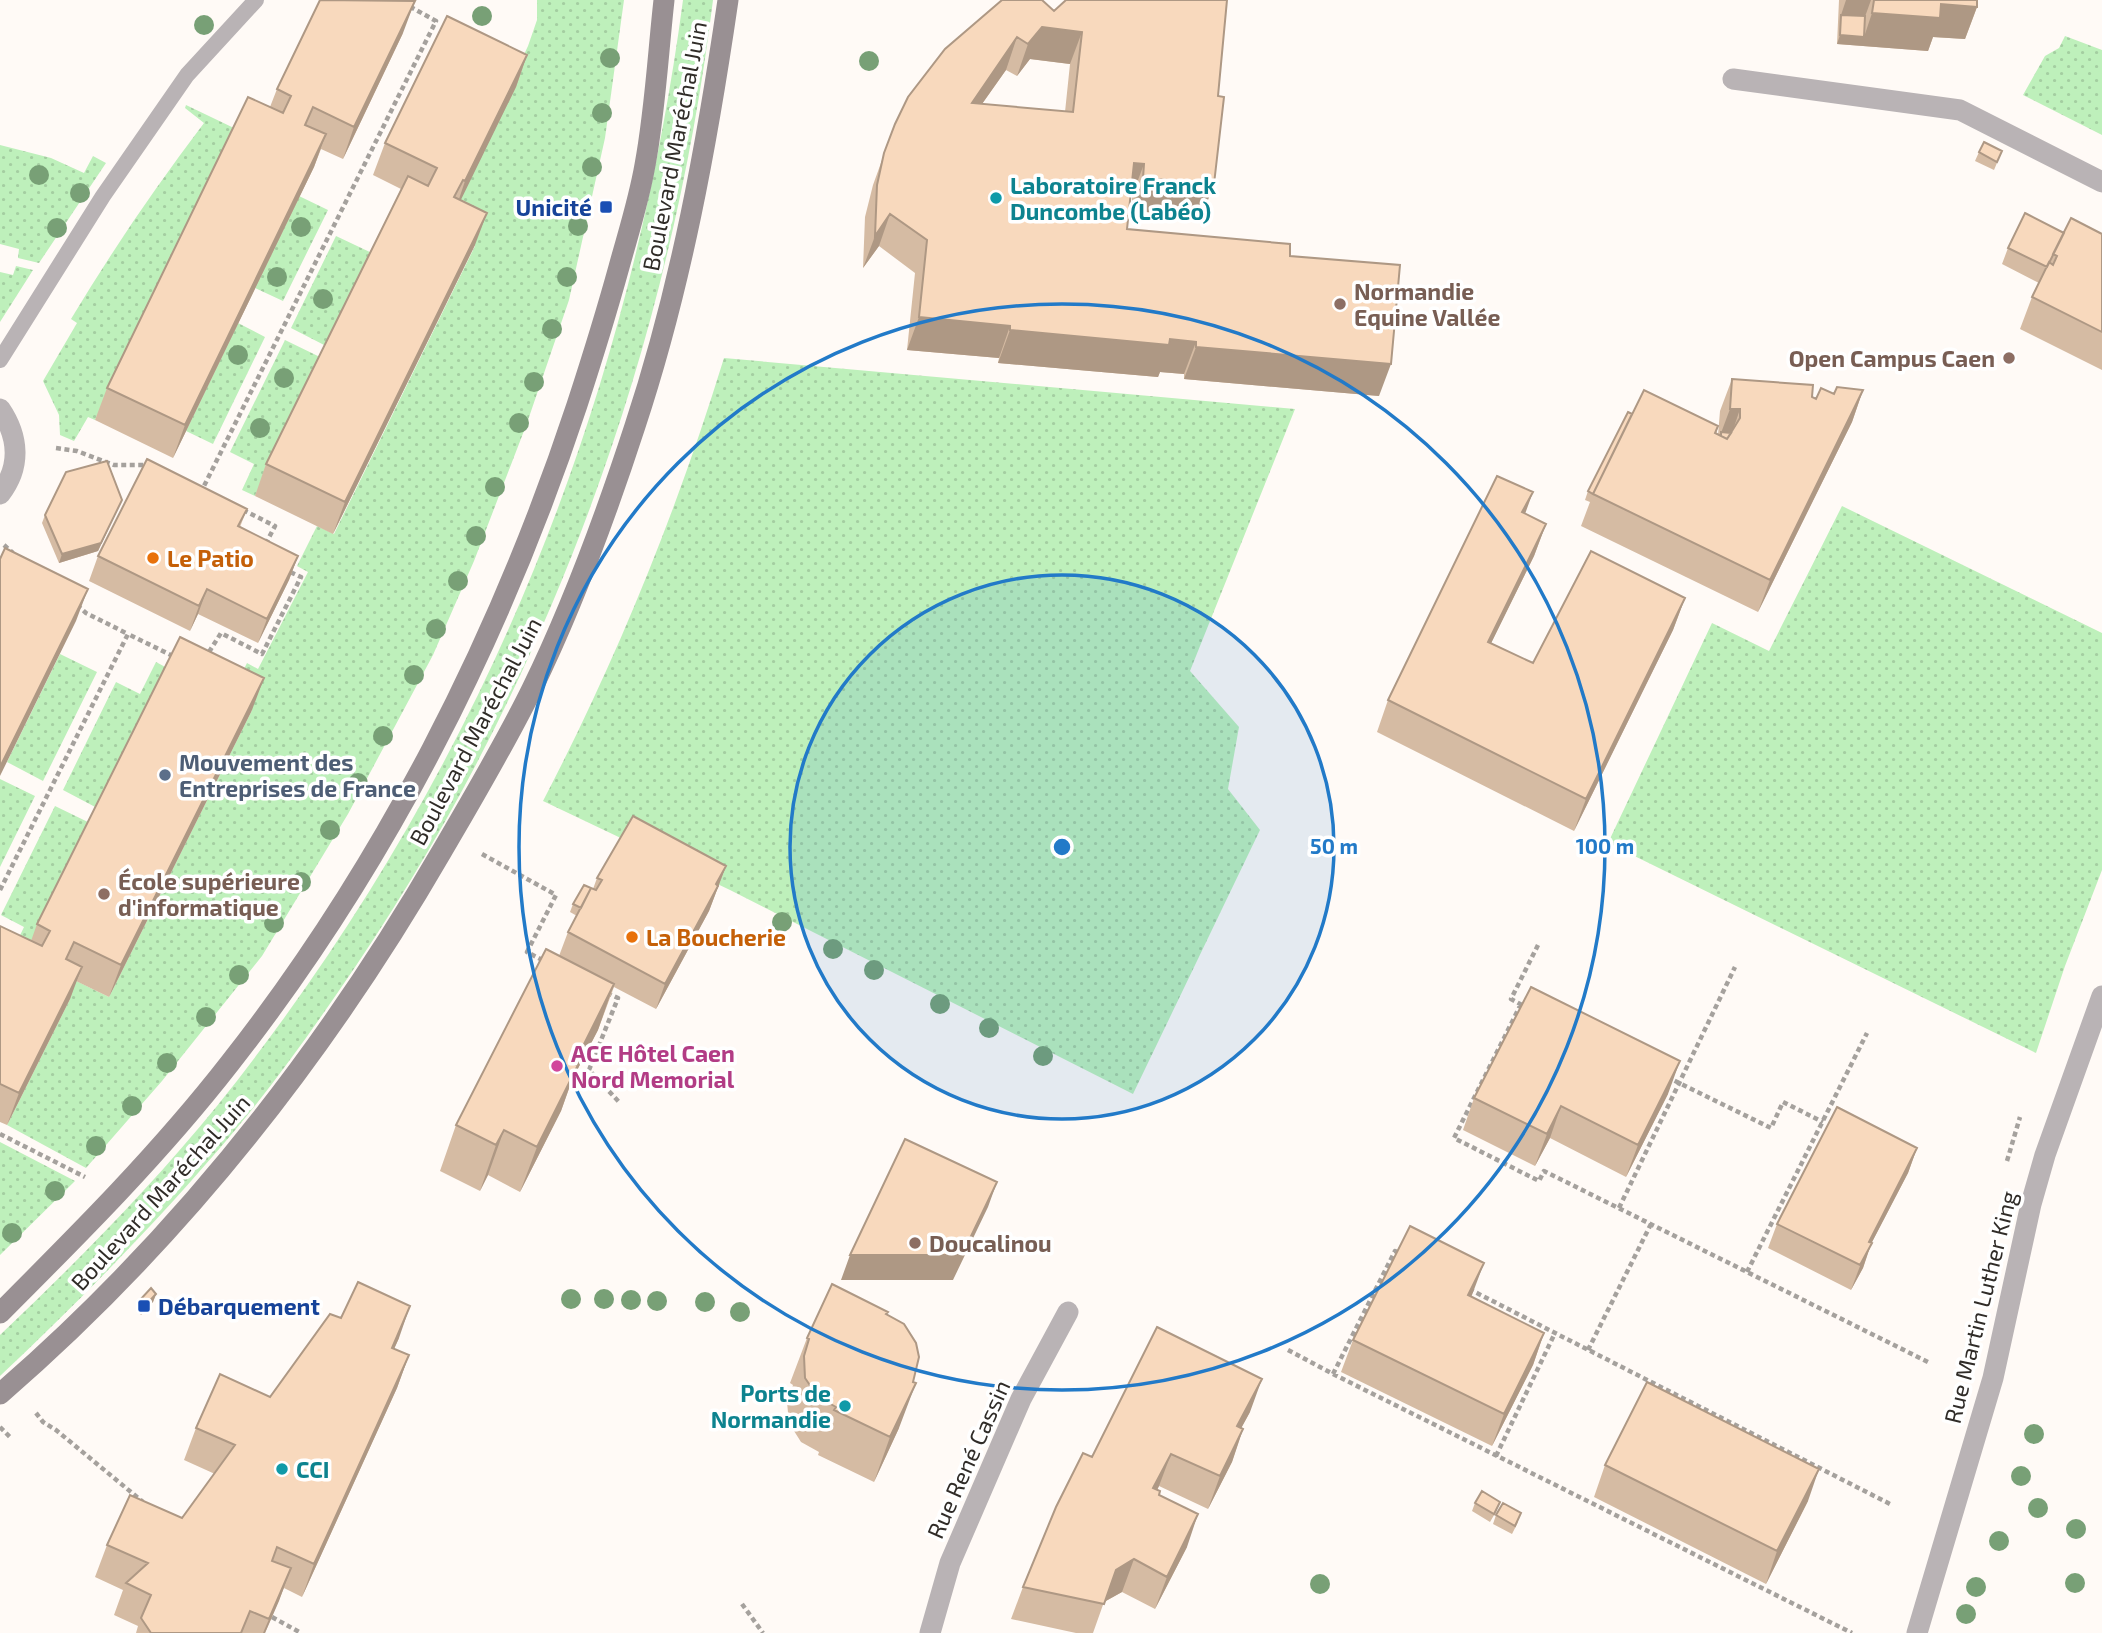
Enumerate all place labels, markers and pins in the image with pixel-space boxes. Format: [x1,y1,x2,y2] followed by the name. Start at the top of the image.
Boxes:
[1010,171,1216,225] place label: Laboratoire Franck Duncombe (Labéo)
[988,190,1004,206] marker: Laboratoire Franck Duncombe (Labéo)
[516,193,592,221] place label: Unicité
[598,199,614,215] marker: Unicité
[1354,277,1500,331] place label: Normandie Equine Vallée
[1332,296,1348,312] marker: Normandie Equine Vallée
[1789,344,1995,372] place label: Open Campus Caen
[2001,350,2017,366] marker: Open Campus Caen
[167,544,254,572] place label: Le Patio
[145,550,161,566] marker: Le Patio
[179,748,416,802] place label: Mouvement des Entreprises de France
[157,767,173,783] marker: Mouvement des Entreprises de France
[1050,835,1074,859] centre of rings
[118,867,300,921] place label: École supérieure d'informatique
[96,886,112,902] marker: École supérieure d'informatique
[646,923,786,951] place label: La Boucherie
[624,929,640,945] marker: La Boucherie
[571,1039,735,1093] place label: ACE Hôtel Caen Nord Memorial
[549,1058,565,1074] marker: ACE Hôtel Caen Nord Memorial
[929,1229,1052,1257] place label: Doucalinou
[907,1235,923,1251] marker: Doucalinou
[158,1292,320,1320] place label: Débarquement
[136,1298,152,1314] marker: Débarquement
[711,1379,831,1433] place label: Ports de Normandie
[837,1398,853,1414] marker: Ports de Normandie
[296,1455,330,1483] place label: CCI
[274,1461,290,1477] marker: CCI

